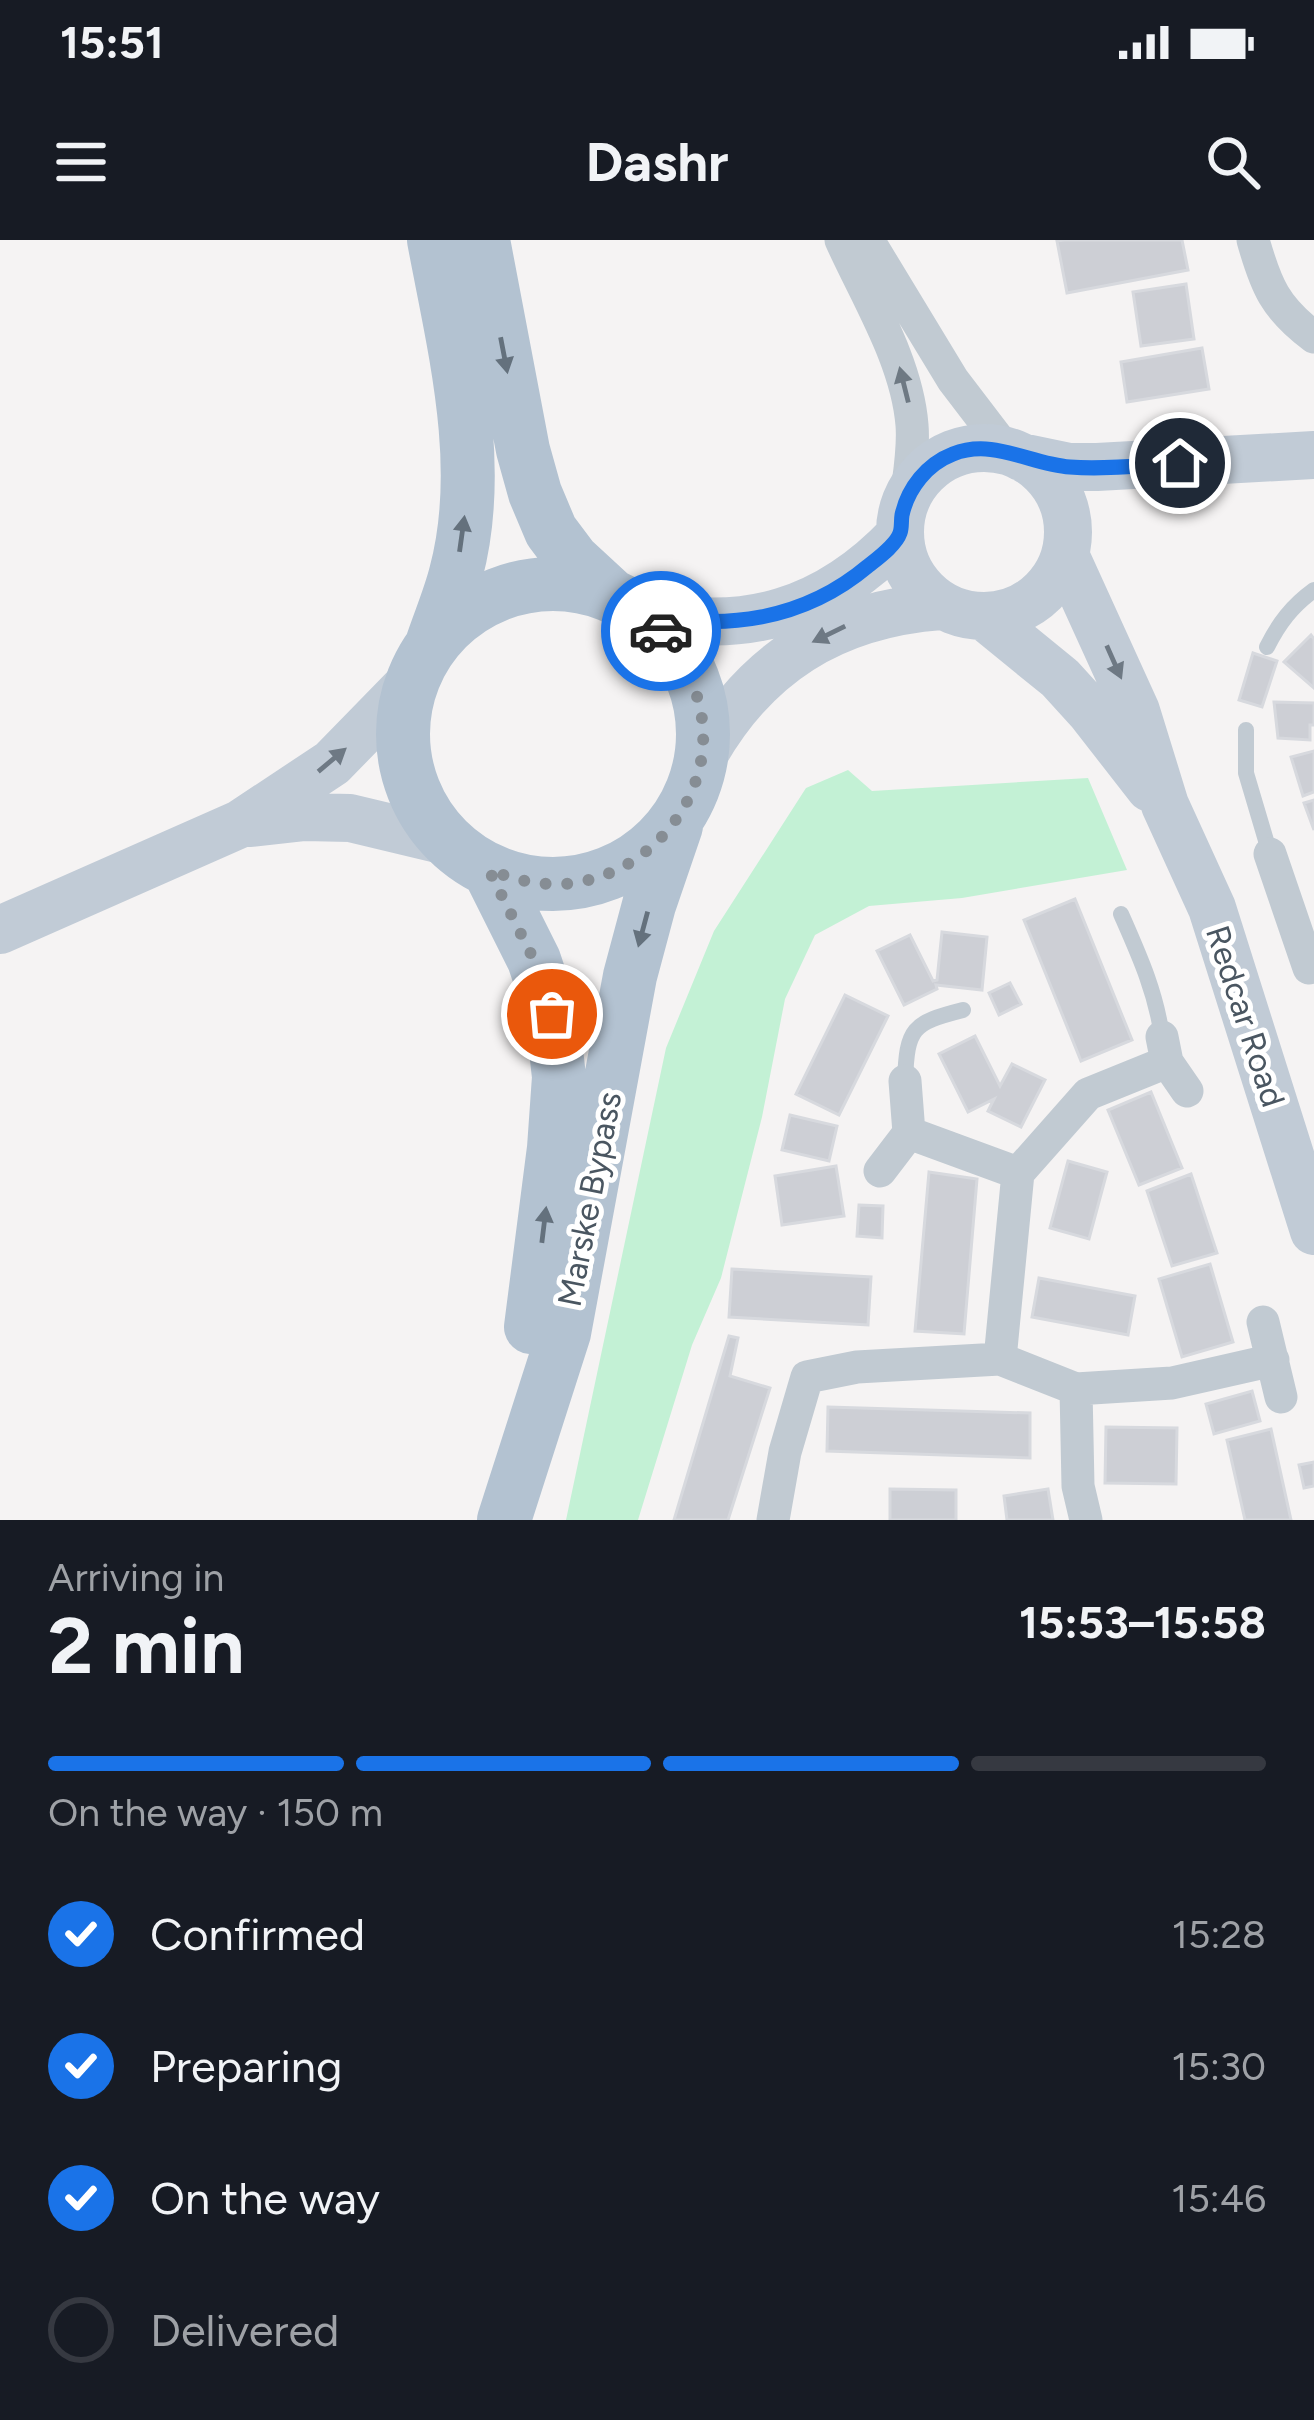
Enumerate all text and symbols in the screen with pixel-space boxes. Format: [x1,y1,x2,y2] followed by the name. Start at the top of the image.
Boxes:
[60,15,164,69] text: 15:51
[48,129,114,195] icon: menu
[1200,129,1266,195] icon: search
[586,130,729,195] text: Dashr
[495,337,514,374] one-way arrow
[894,366,913,403] one-way arrow
[1129,412,1231,514] pin
[1147,430,1213,496] icon: home
[453,514,472,552] one-way arrow
[601,571,721,691] courier
[628,598,694,664] icon: car
[811,624,846,644] one-way arrow
[1104,645,1124,680] one-way arrow
[317,748,348,774] one-way arrow
[632,911,651,948] one-way arrow
[1198,921,1293,1112] street label: Redcar Road
[501,963,603,1065] pin
[519,981,585,1047] icon: bag
[550,1089,629,1310] street label: Marske Bypass
[535,1206,554,1243] one-way arrow
[48,1554,224,1601] text: Arriving in
[1019,1595,1266,1649] text: 15:53–15:58
[48,1599,244,1693] text: 2 min
[48,1789,383,1836] text: On the way · 150 m
[48,1901,114,1967] icon: check
[150,1907,365,1961] text: Confirmed
[1172,1911,1266,1958] text: 15:28
[48,2033,114,2099] icon: check
[150,2039,342,2093] text: Preparing
[1171,2043,1266,2090] text: 15:30
[48,2165,114,2231] icon: check
[150,2171,380,2225] text: On the way
[1171,2175,1266,2222] text: 15:46
[150,2303,339,2357] text: Delivered

